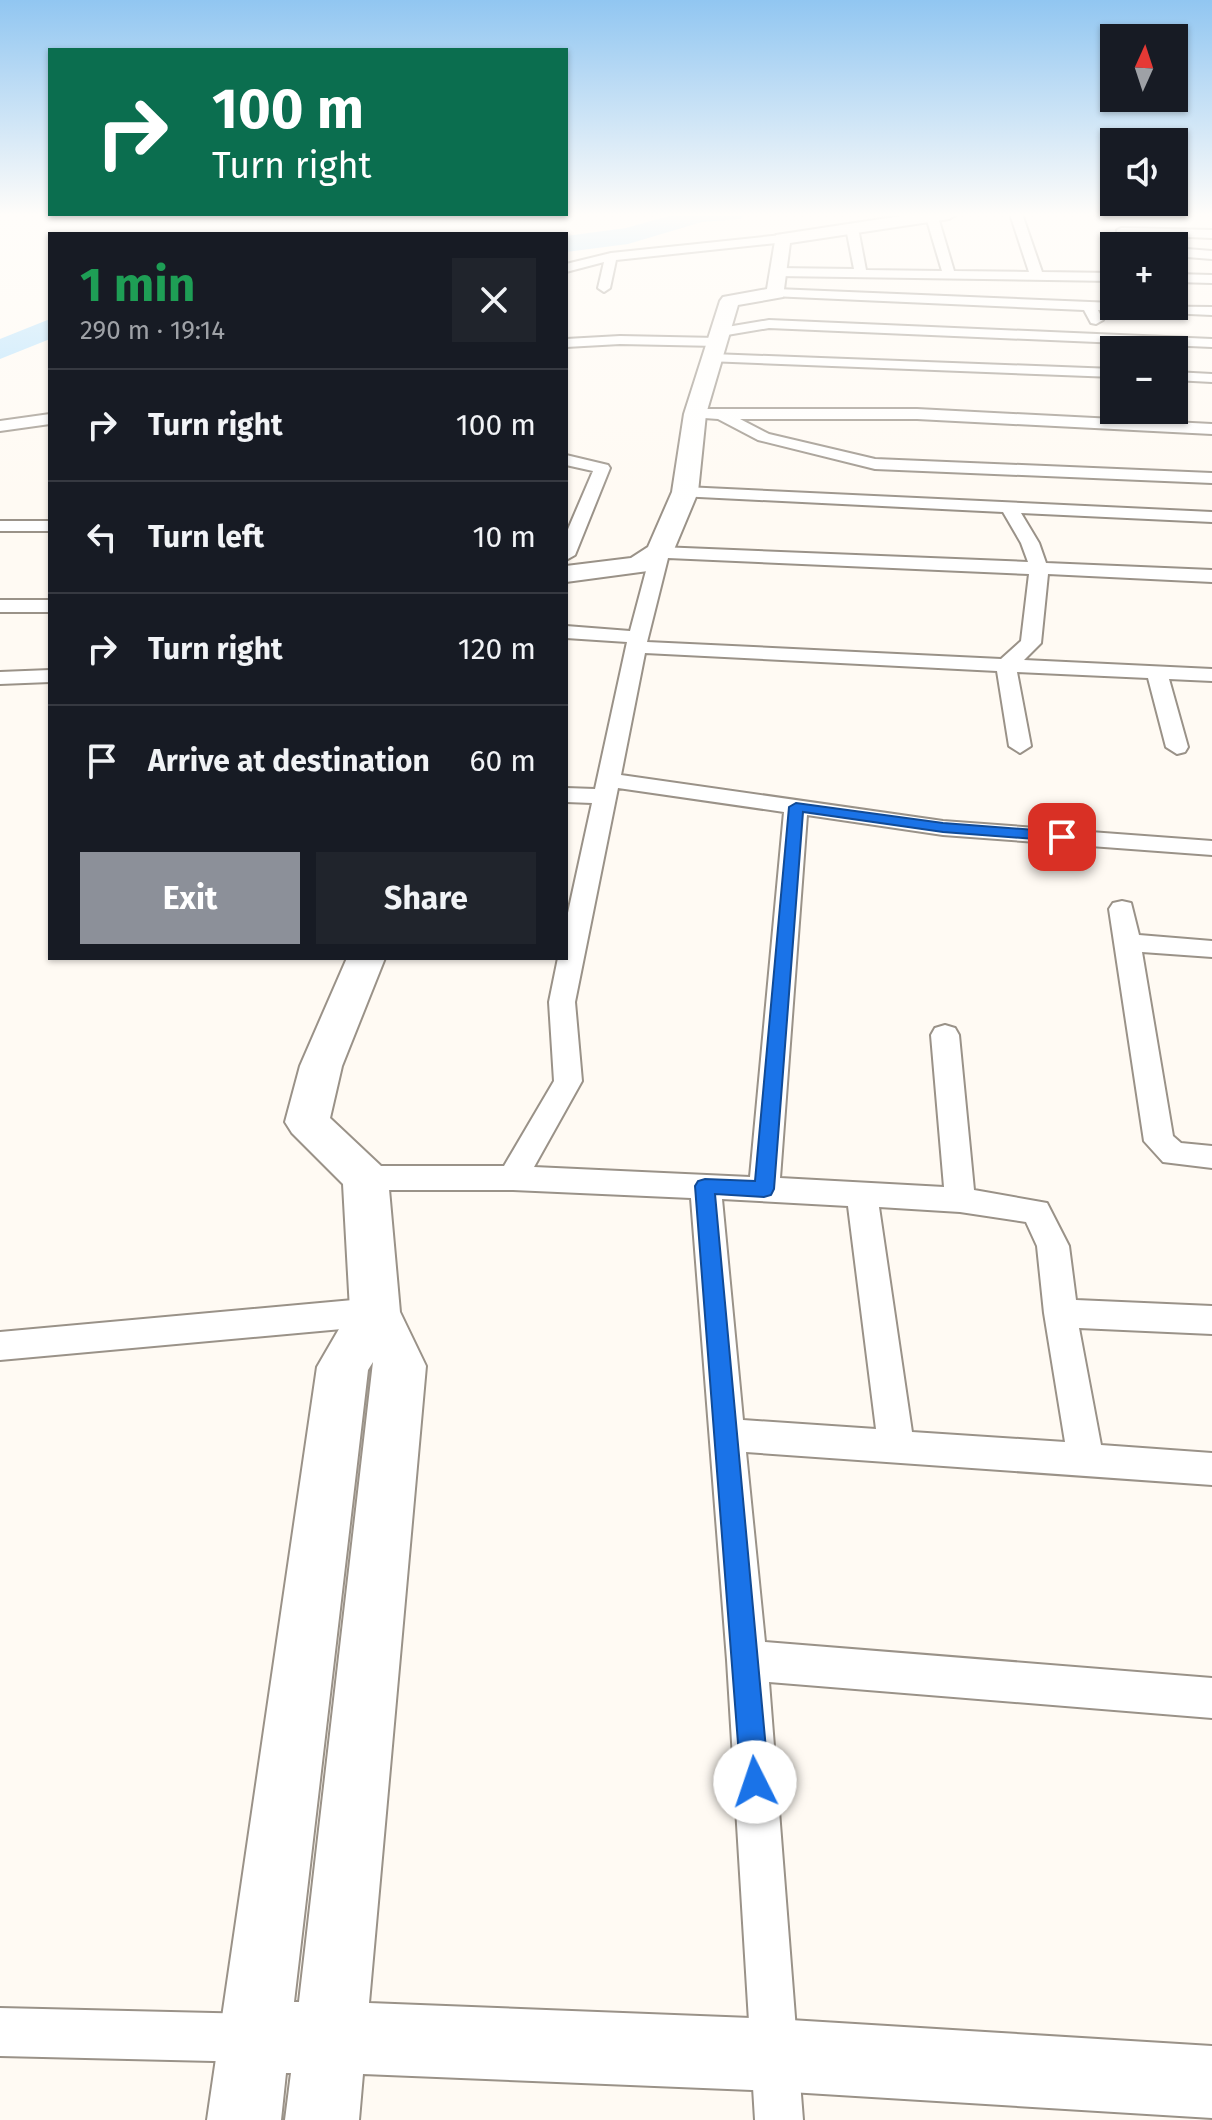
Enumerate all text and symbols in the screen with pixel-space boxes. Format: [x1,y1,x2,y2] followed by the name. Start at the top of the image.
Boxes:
[1100,24,1188,112] north arrow
[1100,24,1188,424] map controls
[212,76,364,143] text: 100 m
[80,80,184,184] icon: right
[1100,128,1188,216] button: sound
[212,144,372,188] text: Turn right
[1100,232,1188,320] button: +
[80,256,195,314] text: 1 min
[452,258,536,342] button: close
[80,315,225,346] text: 290 m · 19:14
[1100,336,1188,424] button: −
[80,403,124,447] icon: right
[148,407,283,443] text: Turn right
[456,407,536,443] text: 100 m
[80,515,124,559] icon: left
[148,519,264,555] text: Turn left
[473,519,536,555] text: 10 m
[80,627,124,671] icon: right
[148,631,283,667] text: Turn right
[458,631,536,667] text: 120 m
[80,739,124,783] icon: arrive
[148,743,430,779] text: Arrive at destination
[470,743,536,779] text: 60 m
[1028,803,1096,871] pin
[1040,815,1084,859] icon: arrive
[80,852,300,944] button: Exit
[316,852,536,944] button: Share
[713,1740,797,1824] position arrow

